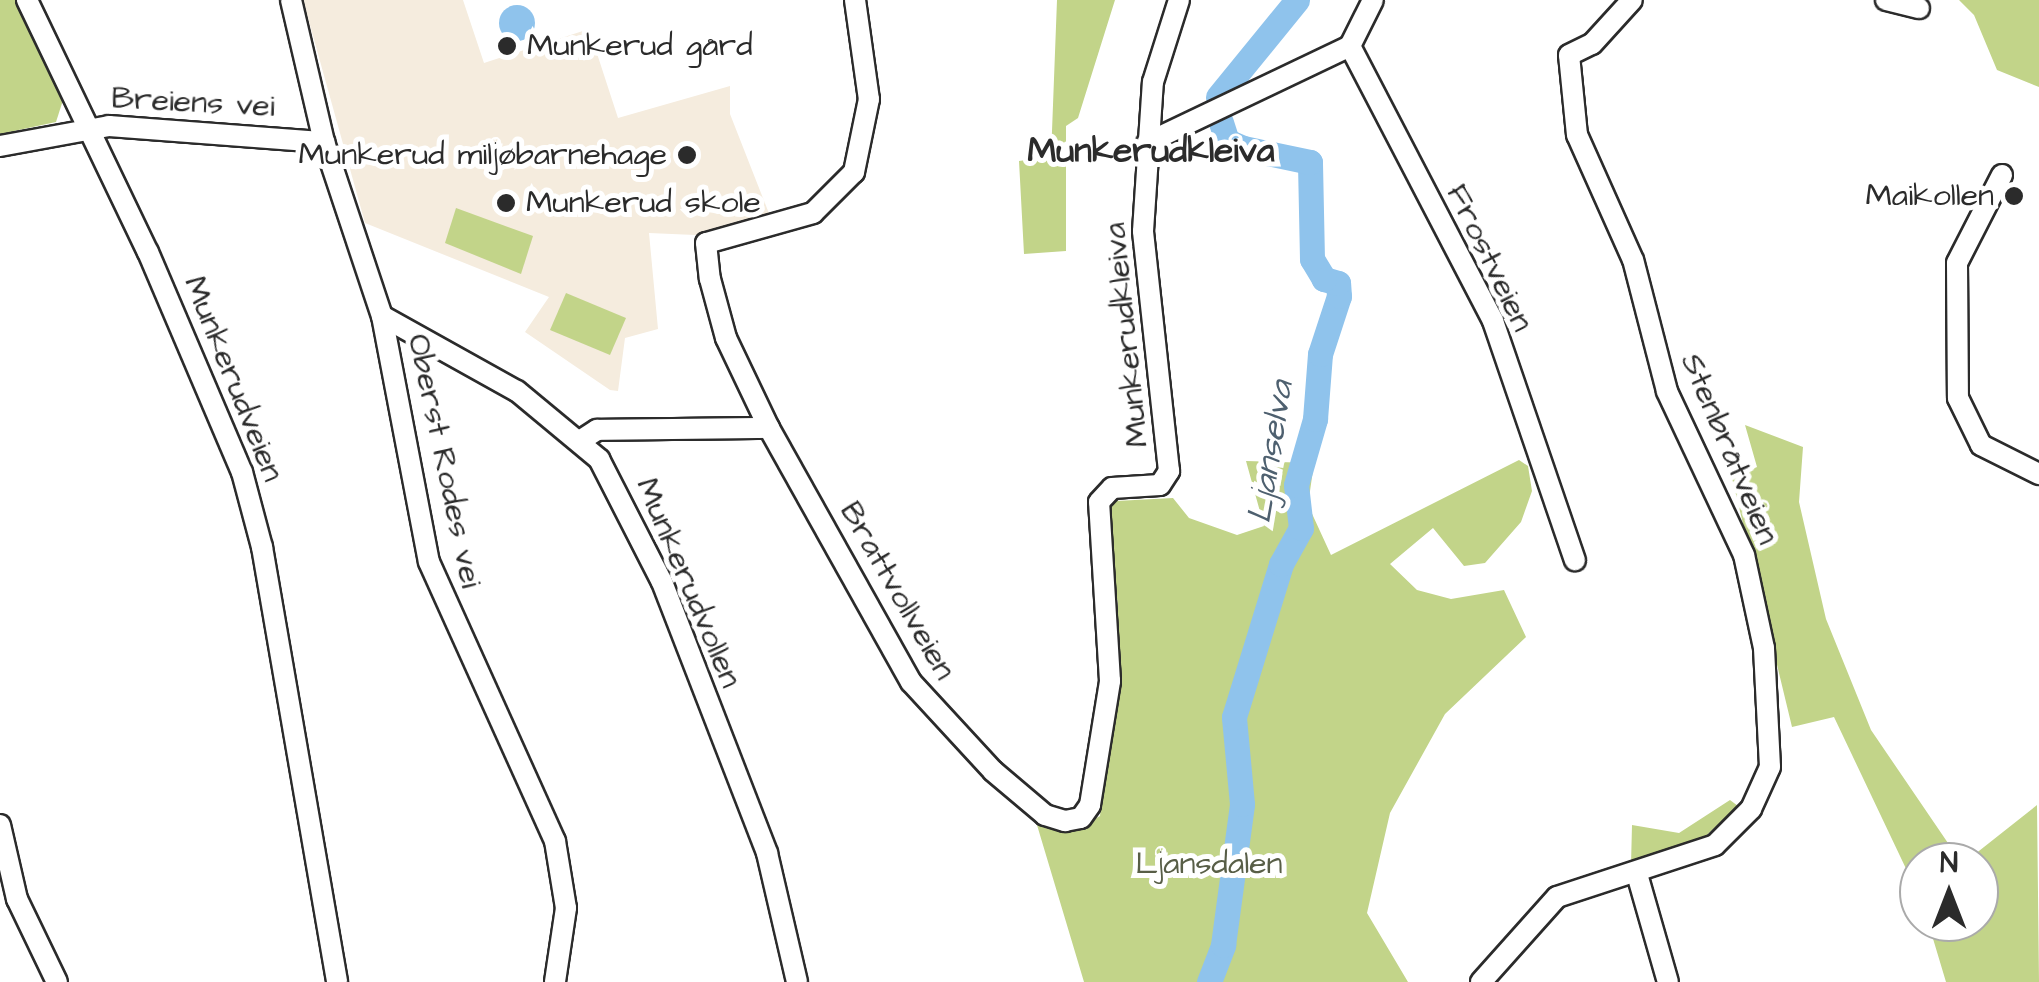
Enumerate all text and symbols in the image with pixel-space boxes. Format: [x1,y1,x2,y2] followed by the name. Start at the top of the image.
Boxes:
[527,27,753,65] place label: Munkerud gård
[496,35,518,57] marker: Munkerud gård
[110,80,276,126] street label: Breiens vei
[1028,130,1274,172] district label: Munkerudkleiva
[299,136,667,174] place label: Munkerud miljøbarnehage
[676,144,698,166] marker: Munkerud miljøbarnehage
[1865,177,1994,215] place label: Maikollen
[1437,178,1541,338] street label: Frostveien
[526,184,761,222] place label: Munkerud skole
[2003,185,2025,207] marker: Maikollen
[495,192,517,214] marker: Munkerud skole
[1096,221,1158,449] street label: Munkerudkleiva
[174,271,292,487] street label: Munkerudveien
[398,331,490,591] street label: Oberst Rodes vei
[1672,348,1786,550] street label: Stenbråtveien
[1239,378,1303,526] water label: Ljanselva
[627,472,749,694] street label: Munkerudvollen
[831,495,963,687] street label: Brattvollveien
[1899,842,1999,942] north arrow
[1940,844,1958,883] text: N
[1135,845,1283,883] park label: Ljansdalen

